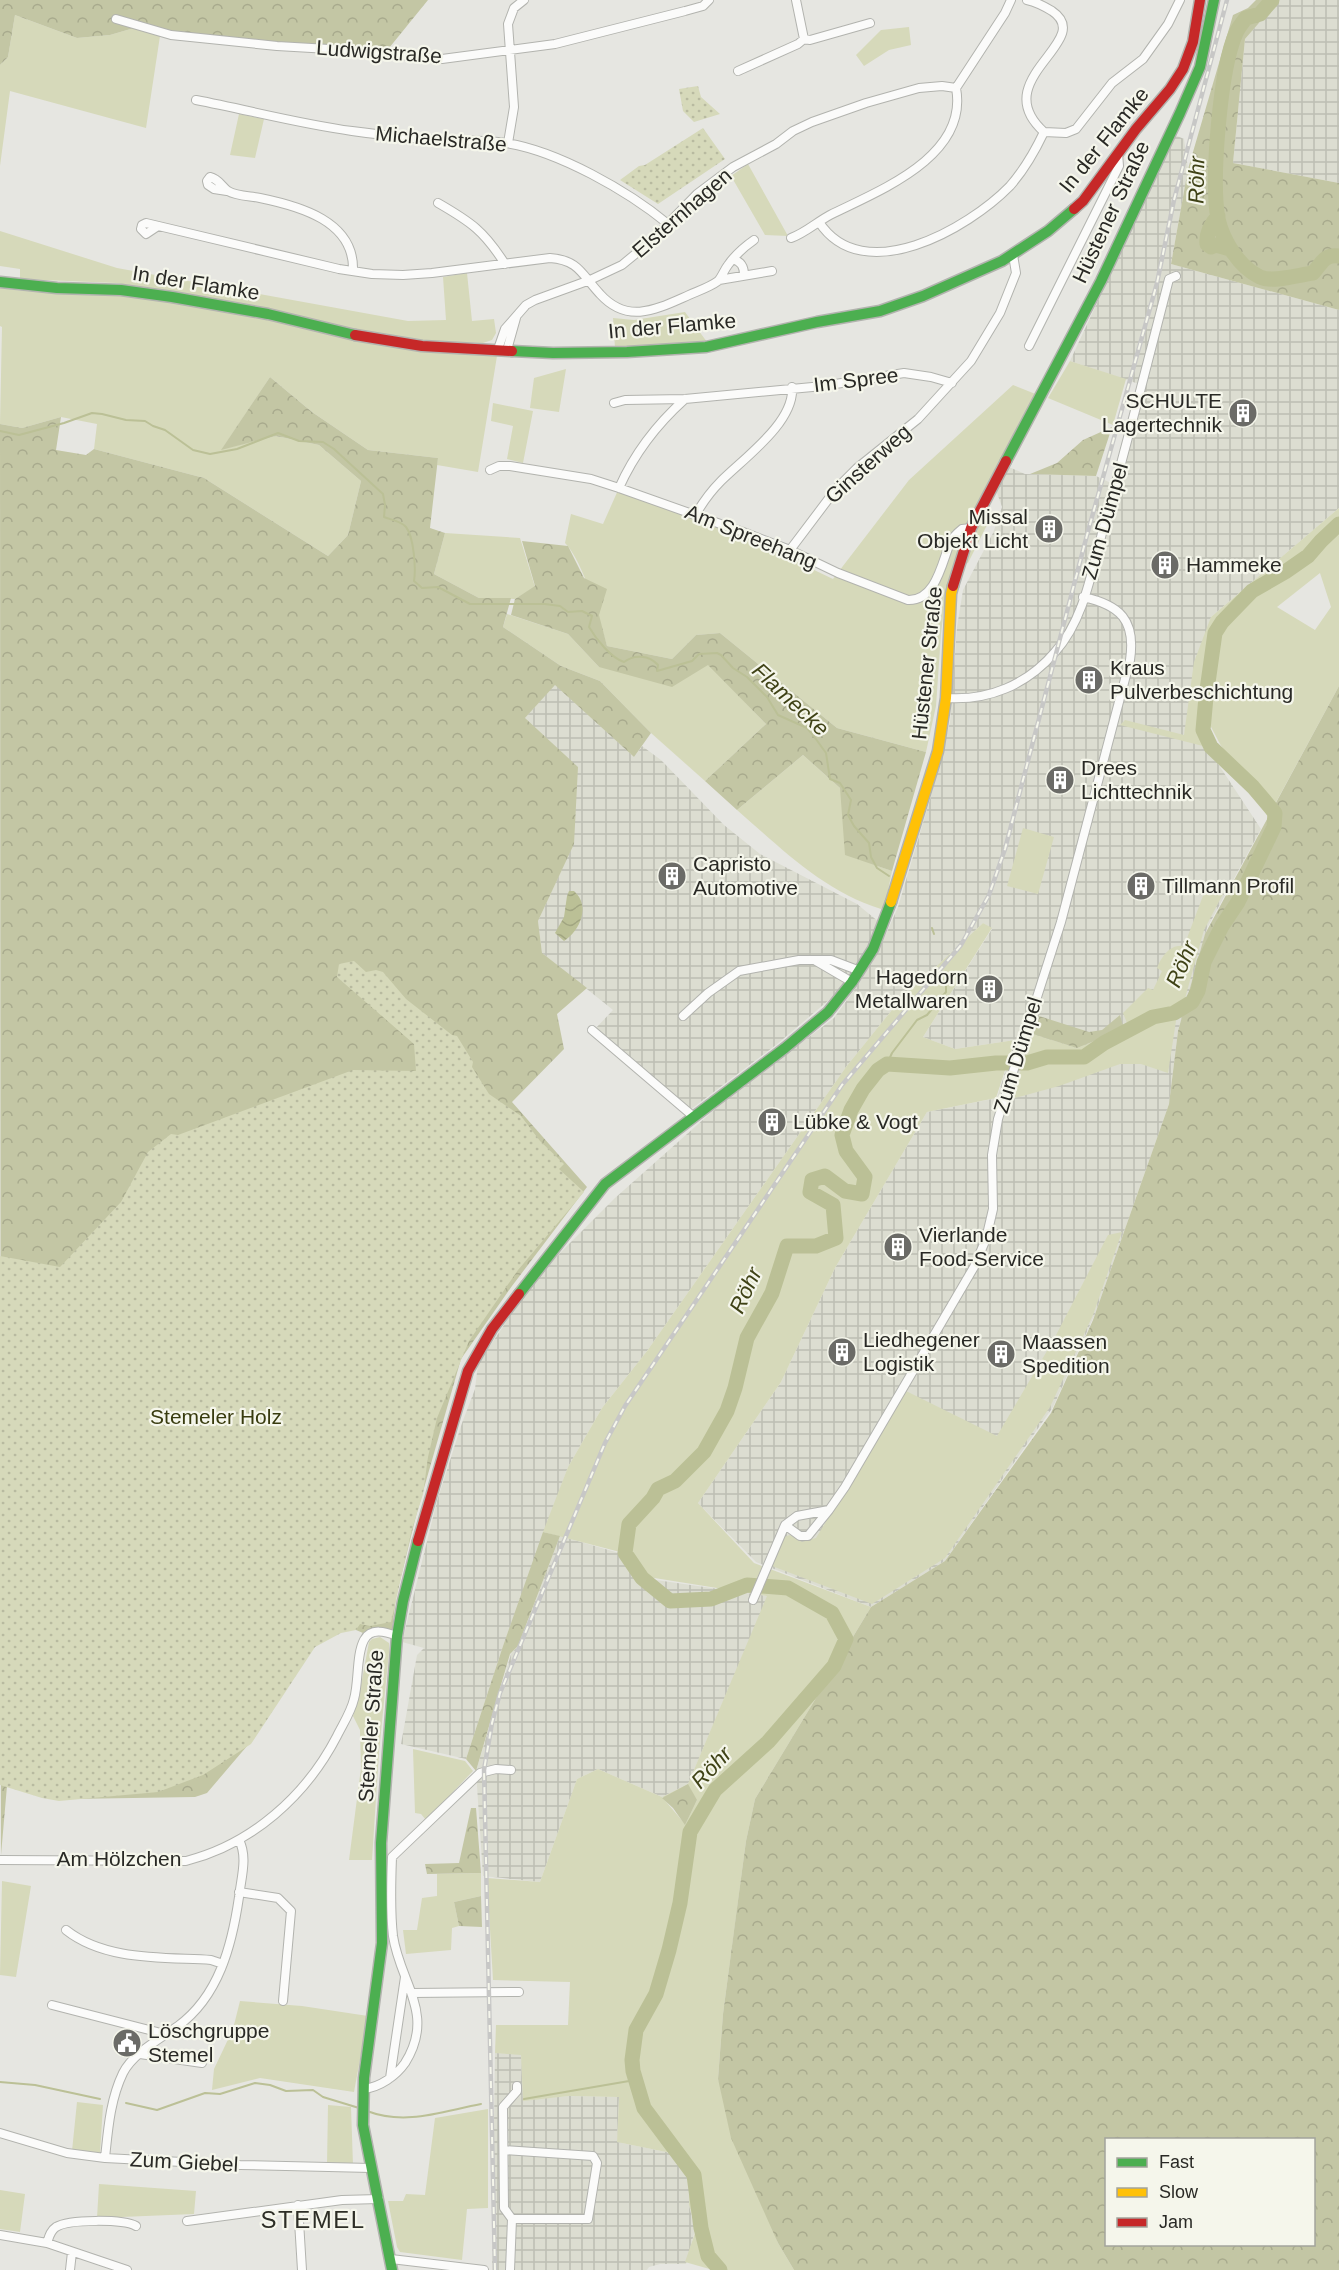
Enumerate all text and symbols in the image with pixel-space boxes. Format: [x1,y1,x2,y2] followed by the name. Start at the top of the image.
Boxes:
[315,36,443,67] street label: Ludwigstraße
[1054,83,1153,197] street label: In der Flamke
[374,121,508,156] street label: Michaelstraße
[1068,137,1154,286] street label: Hüstener Straße
[1184,154,1209,204] water label: Röhr
[627,163,736,262] street label: Elsternhagen
[131,261,261,304] street label: In der Flamke
[607,308,737,343] street label: In der Flamke
[812,363,900,396] street label: Im Spree
[1102,389,1222,436] place label: SCHULTE Lagertechnik
[1227,397,1259,429] building icon: SCHULTE Lagertechnik
[821,420,915,508] street label: Ginsterweg
[1077,460,1132,582] street label: Zum Dümpel
[682,500,820,573] street label: Am Spreehang
[917,505,1028,552] place label: Missal Objekt Licht
[1033,513,1065,545] building icon: Missal Objekt Licht
[1149,549,1181,581] building icon: Hammeke
[1186,553,1282,576] place label: Hammeke
[907,585,946,741] street label: Hüstener Straße
[1110,656,1293,703] place label: Kraus Pulverbeschichtung
[747,658,834,741] water label: Flamecke
[1073,664,1105,696] building icon: Kraus Pulverbeschichtung
[1081,756,1192,803] place label: Drees Lichttechnik
[1044,764,1076,796] building icon: Drees Lichttechnik
[693,852,798,899] place label: Capristo Automotive
[656,860,688,892] building icon: Capristo Automotive
[1125,870,1157,902] building icon: Tillmann Profil
[1162,874,1294,897] place label: Tillmann Profil
[1161,936,1203,991] water label: Röhr
[855,965,968,1012] place label: Hagedorn Metallwaren
[973,973,1005,1005] building icon: Hagedorn Metallwaren
[989,994,1046,1116] street label: Zum Dümpel
[756,1106,788,1138] building icon: Lübke & Vogt
[793,1110,918,1133] place label: Lübke & Vogt
[919,1223,1044,1270] place label: Vierlande Food-Service
[882,1231,914,1263] building icon: Vierlande Food-Service
[724,1262,768,1317] water label: Röhr
[863,1328,980,1375] place label: Liedhegener Logistik
[1022,1330,1110,1377] place label: Maassen Spedition
[826,1336,858,1368] building icon: Liedhegener Logistik
[985,1338,1017,1370] building icon: Maassen Spedition
[150,1405,282,1428] park label: Stemeler Holz
[354,1649,387,1803] street label: Stemeler Straße
[686,1740,738,1793] water label: Röhr
[57,1847,181,1870] street label: Am Hölzchen
[148,2019,269,2066] place label: Löschgruppe Stemel
[111,2027,143,2059] public building icon: Löschgruppe Stemel
[1105,2138,1315,2246] legend
[129,2147,239,2176] street label: Zum Giebel
[1159,2152,1194,2172] text: Fast
[1159,2182,1199,2202] text: Slow
[260,2206,366,2233] district label: STEMEL
[1159,2212,1193,2232] text: Jam

